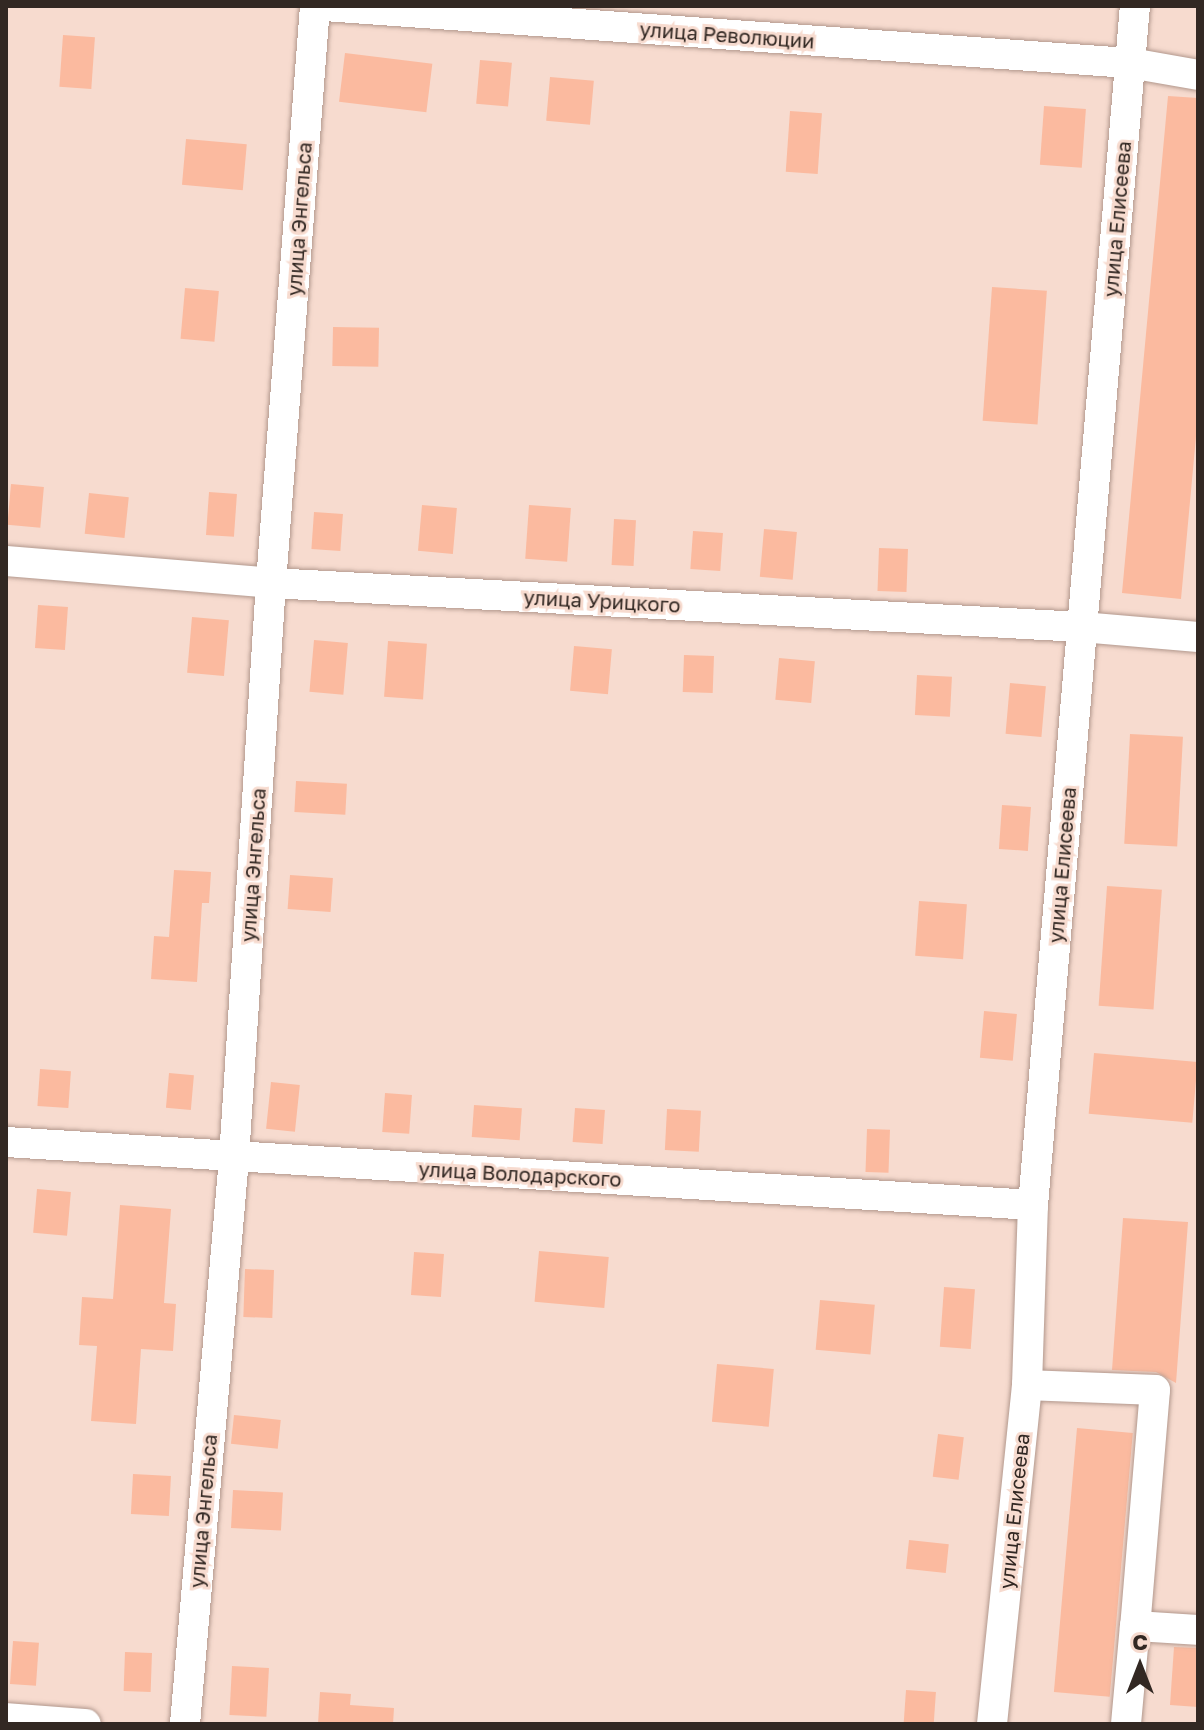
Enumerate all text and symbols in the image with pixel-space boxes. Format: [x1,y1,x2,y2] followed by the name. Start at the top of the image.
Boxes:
[639,17,815,53] street label: улица Революции
[1098,140,1136,298] street label: улица Елисеева
[282,141,316,297] street label: улица Энгельса
[523,585,681,617] street label: улица Урицкого
[1043,786,1081,944] street label: улица Елисеева
[236,787,270,943] street label: улица Энгельса
[418,1157,622,1191] street label: улица Володарского
[994,1432,1034,1590] street label: улица Елисеева
[184,1433,222,1589] street label: улица Энгельса
[1100,1626,1180,1706] north arrow
[1132,1628,1148,1655] text: С

